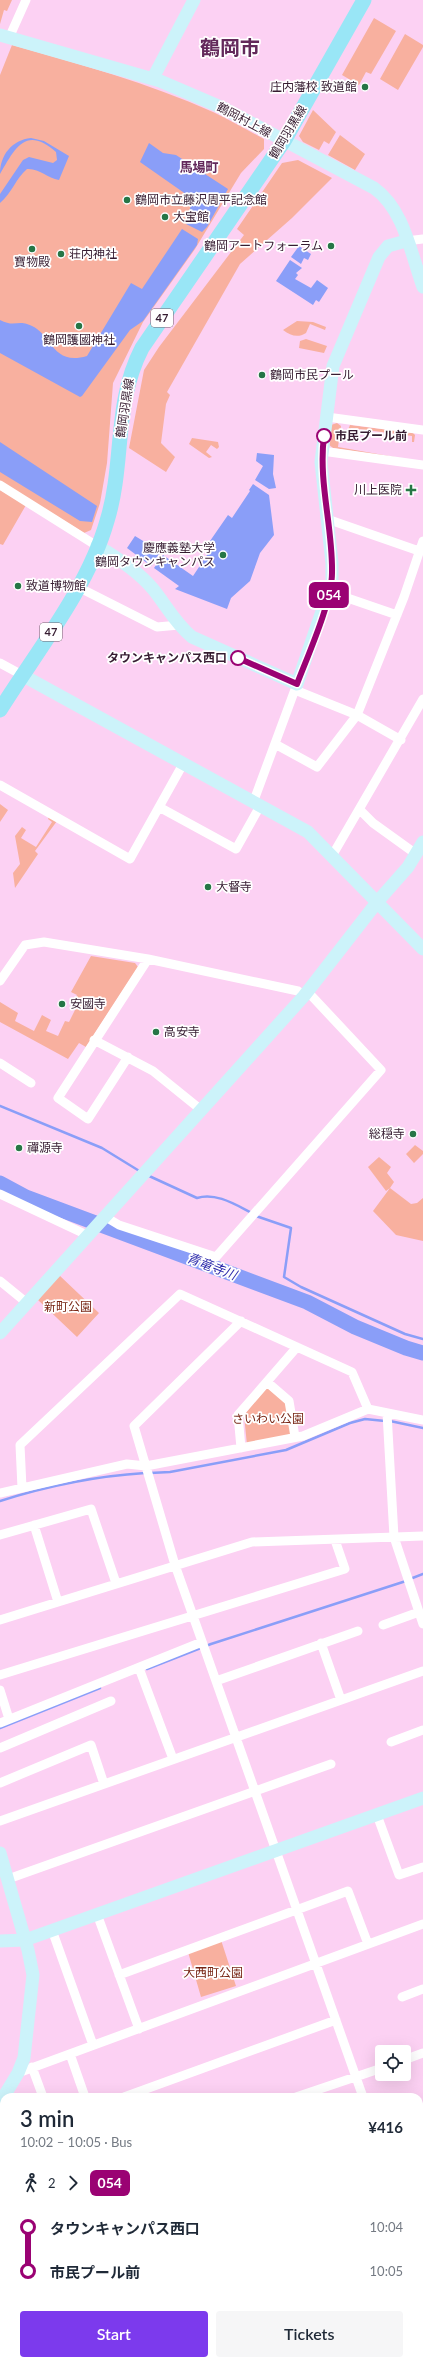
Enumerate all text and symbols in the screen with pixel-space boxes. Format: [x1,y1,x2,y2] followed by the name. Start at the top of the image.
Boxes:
[200,35,260,59] district label: 鶴岡市
[270,79,357,94] place label: 庄内藩校 致道館
[360,82,370,92] marker: 庄内藩校 致道館
[214,99,274,140] street label: 鶴岡村上線
[266,102,309,161] street label: 鶴岡羽黒線
[179,159,219,175] district label: 馬場町
[135,192,267,207] place label: 鶴岡市立藤沢周平記念館
[122,195,132,205] marker: 鶴岡市立藤沢周平記念館
[173,209,209,224] place label: 大宝館
[160,212,170,222] marker: 大宝館
[204,238,323,253] place label: 鶴岡アートフォーラム
[326,241,336,251] marker: 鶴岡アートフォーラム
[27,244,37,254] marker: 寶物殿
[69,246,117,261] place label: 荘内神社
[56,249,66,259] marker: 荘内神社
[14,254,50,269] place label: 寶物殿
[151,309,173,327] road number: 47
[74,321,84,331] marker: 鶴岡護國神社
[43,332,115,347] place label: 鶴岡護國神社
[270,367,354,382] place label: 鶴岡市民プール
[257,370,267,380] marker: 鶴岡市民プール
[112,377,137,439] street label: 鶴岡羽黒線
[316,428,332,444] marker: 市民プール前
[335,428,407,443] place label: 市民プール前
[354,482,402,497] place label: 川上医院
[405,484,417,496] marker: 川上医院
[95,540,215,569] place label: 慶應義塾大学 鶴岡タウンキャンパス
[218,550,228,560] marker: 慶應義塾大学 鶴岡タウンキャンパス
[26,578,86,593] place label: 致道博物館
[13,581,23,591] marker: 致道博物館
[306,582,352,608] line badge: 054
[317,586,341,603] text: 054
[40,623,62,641] road number: 47
[107,650,227,665] place label: タウンキャンパス西口
[230,650,246,666] marker: タウンキャンパス西口
[216,879,252,894] place label: 大督寺
[203,882,213,892] marker: 大督寺
[70,996,106,1011] place label: 安國寺
[57,999,67,1009] marker: 安國寺
[164,1024,200,1039] place label: 高安寺
[151,1027,161,1037] marker: 高安寺
[369,1126,405,1141] place label: 総穏寺
[408,1129,418,1139] marker: 総穏寺
[27,1140,63,1155] place label: 禪源寺
[14,1143,24,1153] marker: 禪源寺
[185,1249,241,1284] water label: 青竜寺川
[44,1299,92,1314] park label: 新町公園
[232,1411,304,1426] park label: さいわい公園
[183,1965,243,1980] park label: 大西町公園
[375,2045,411,2081] map controls
[375,2045,411,2081] button: locate
[20,2105,74,2132] text: 3 min
[368,2118,403,2136] text: ¥416
[20,2134,132,2150] text: 10:02 – 10:05 · Bus
[20,2172,42,2194] icon: walk
[62,2172,84,2194] icon: forward
[98,2174,122,2191] text: 054
[48,2175,56,2191] text: 2
[50,2219,200,2237] text: タウンキャンパス西口
[370,2219,403,2235] text: 10:04
[50,2263,140,2281] text: 市民プール前
[370,2263,403,2279] text: 10:05
[20,2311,208,2357] button: Start
[216,2311,403,2357] button: Tickets

